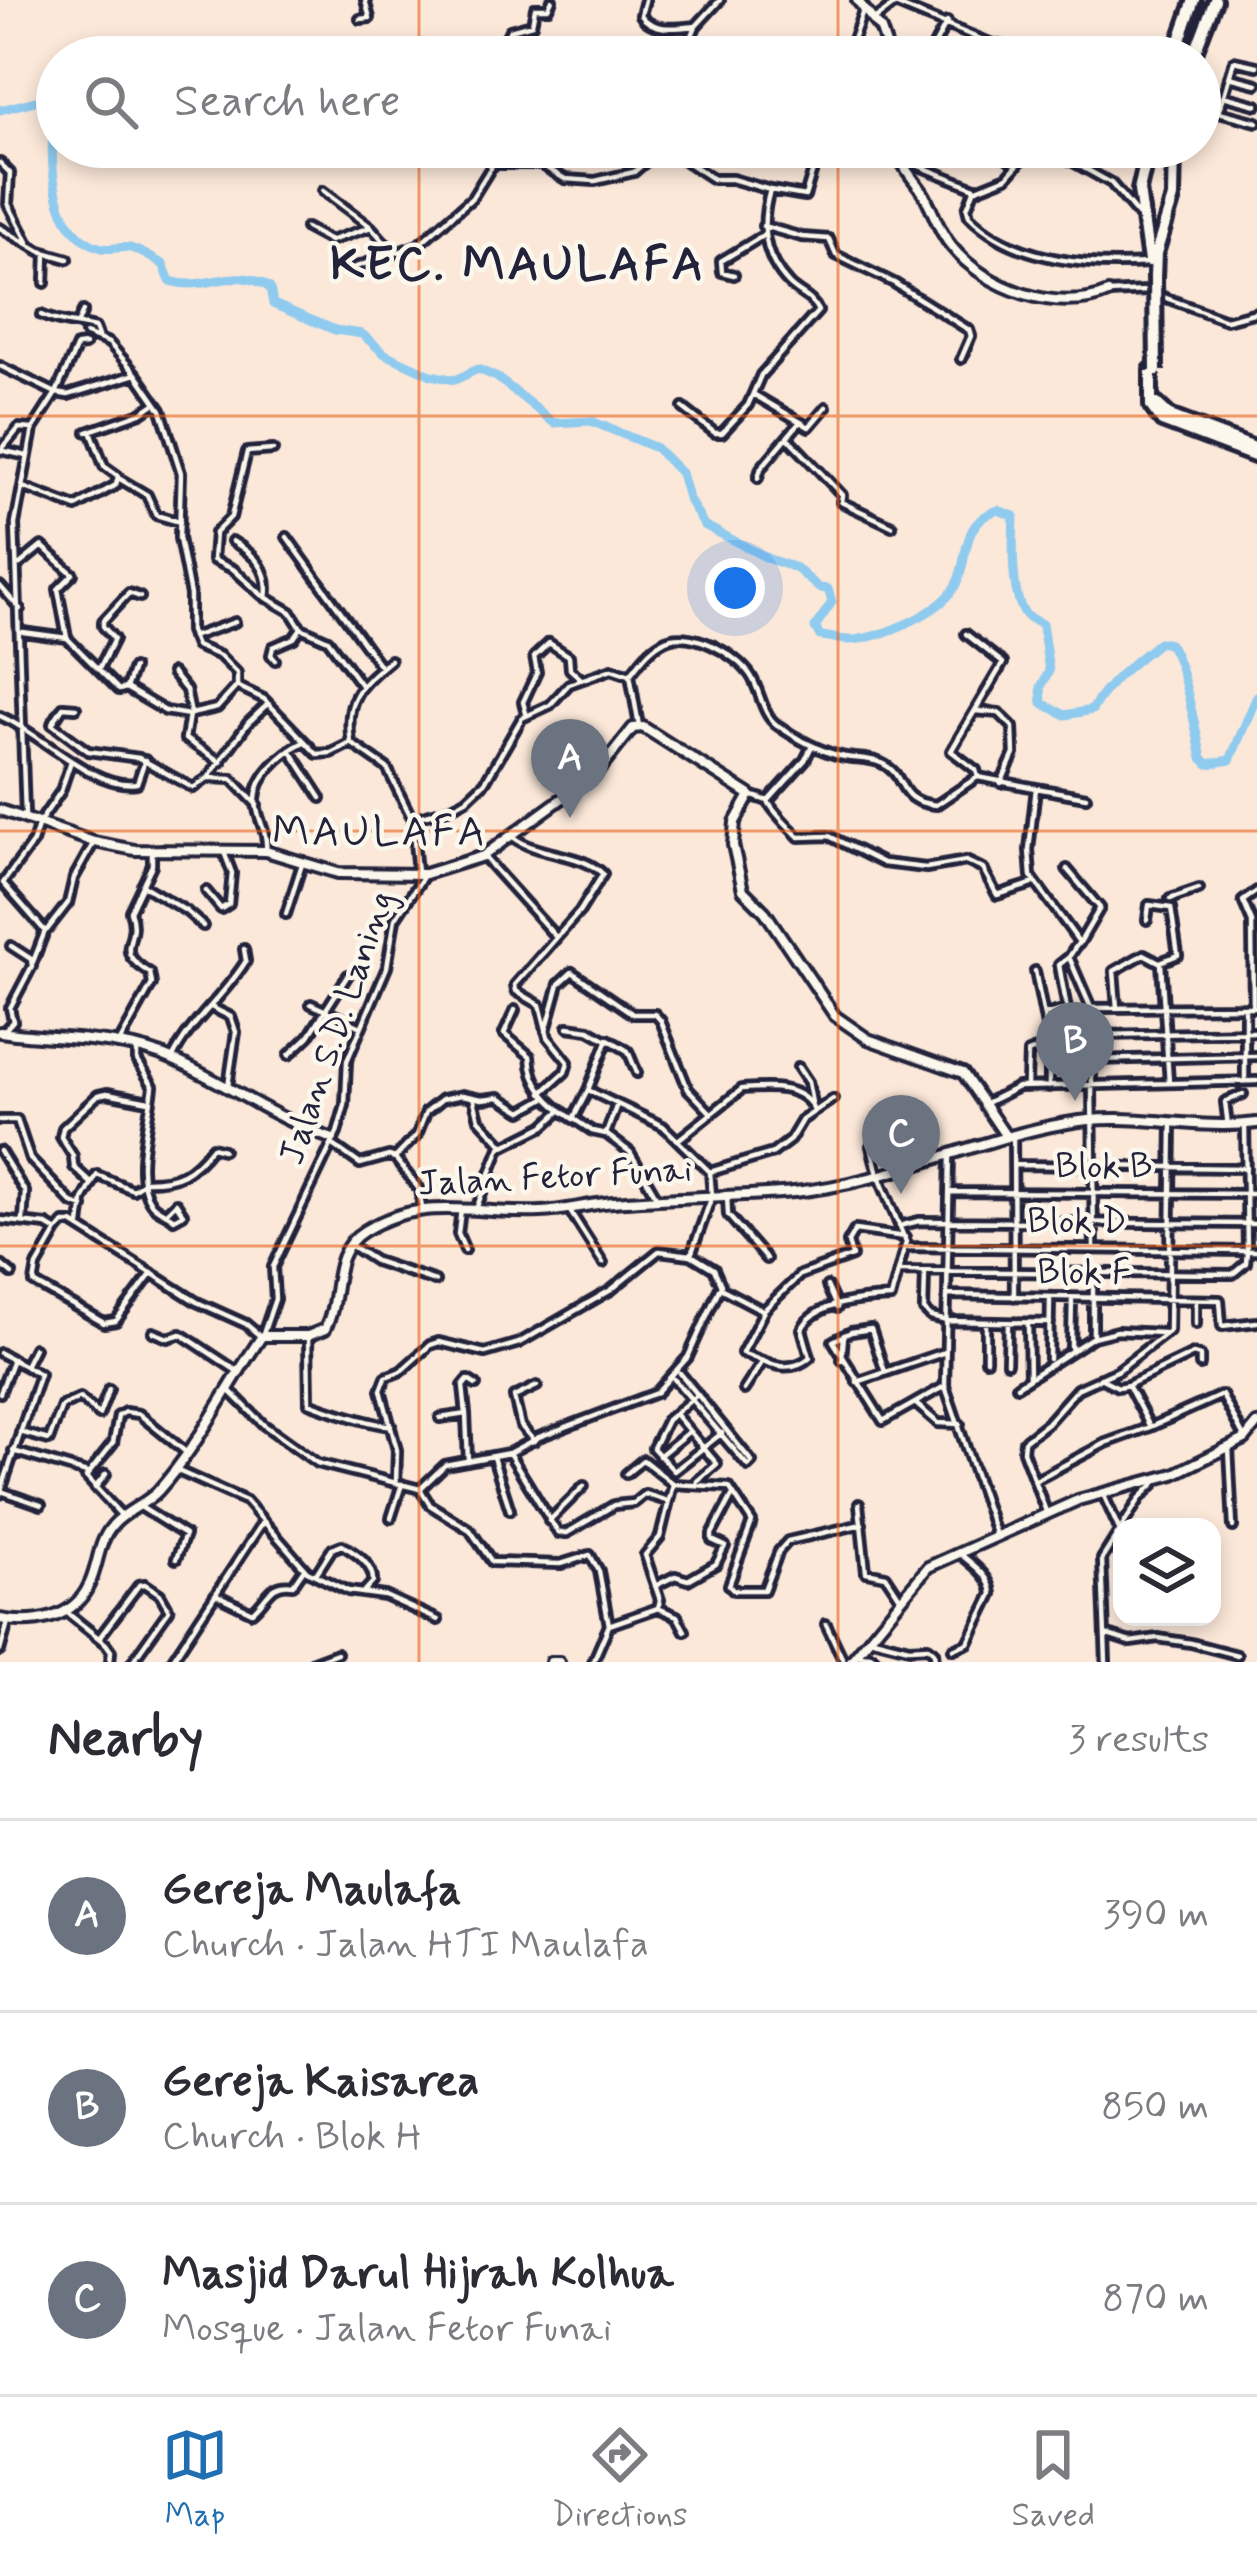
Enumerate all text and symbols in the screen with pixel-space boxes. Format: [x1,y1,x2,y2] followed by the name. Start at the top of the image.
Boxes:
[36,36,1221,168] search box
[78,69,144,135] icon: search
[174,73,401,132] text: Search here
[330,234,706,297] district label: KEC. MAULAFA
[705,558,765,618] your location
[531,719,609,818] pin: A
[272,806,488,861] district label: MAULAFA
[269,885,407,1171] street label: Jalan S.D. Laning
[1036,1002,1114,1101] pin: B
[862,1095,940,1194] pin: C
[1055,1144,1153,1191] street label: Blok B
[417,1147,693,1209] street label: Jalan Fetor Funai
[1027,1199,1127,1246] street label: Blok D
[1037,1250,1131,1297] street label: Blok F
[1113,1518,1221,1626] map controls
[1113,1518,1221,1626] button: layers
[48,1707,203,1773] text: Nearby
[1068,1715,1209,1766] text: 3 results
[162,1861,461,1920] text: Gereja Maulafa
[74,1890,100,1941] text: A
[1103,1890,1209,1941] text: 390 m
[162,1920,649,1971] text: Church · Jalan HTI Maulafa
[162,2053,479,2112] text: Gereja Kaisarea
[75,2082,99,2133] text: B
[1101,2082,1209,2133] text: 850 m
[162,2112,422,2163] text: Church · Blok H
[162,2245,673,2304] text: Masjid Darul Hijrah Kolhua
[73,2274,101,2325] text: C
[1102,2274,1209,2325] text: 870 m
[162,2304,612,2355] text: Mosque · Jalan Fetor Funai
[162,2422,228,2538] tab: Map
[552,2422,688,2538] tab: Directions
[1012,2422,1095,2538] tab: Saved

